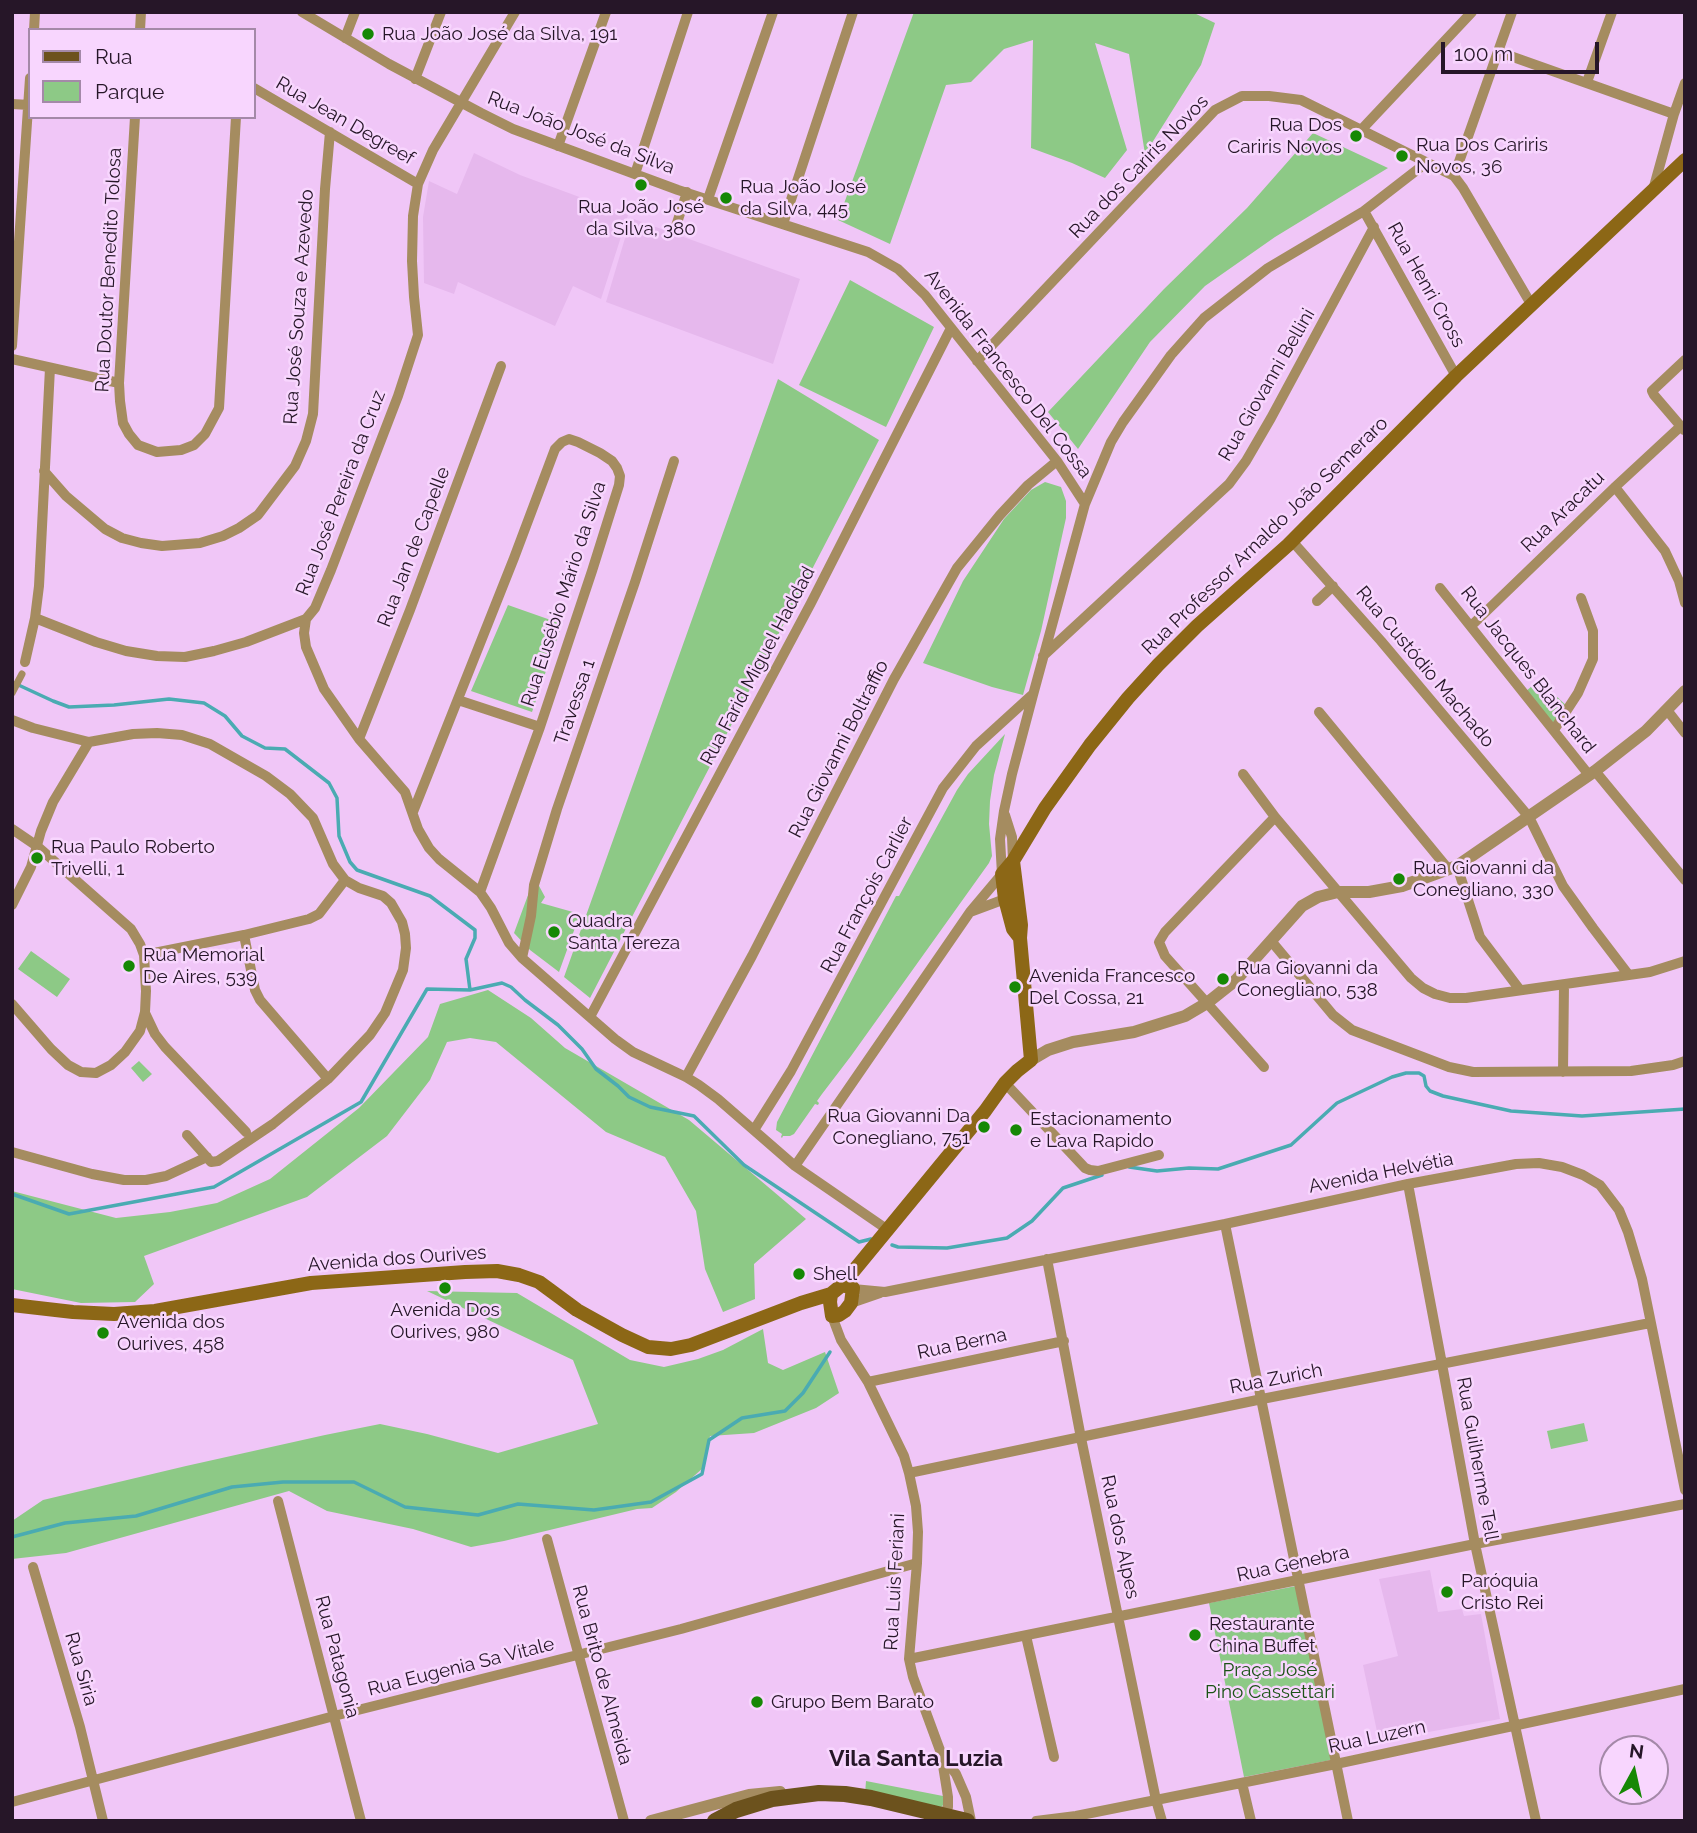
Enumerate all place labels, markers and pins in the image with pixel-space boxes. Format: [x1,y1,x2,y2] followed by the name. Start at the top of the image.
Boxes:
[382,23,617,45] place label: Rua João José da Silva, 191
[360,26,376,42] marker: Rua João José da Silva, 191
[1227,114,1342,158] place label: Rua Dos Cariris Novos
[1348,128,1364,144] marker: Rua Dos Cariris Novos
[1416,134,1548,178] place label: Rua Dos Cariris Novos, 36
[1394,148,1410,164] marker: Rua Dos Cariris Novos, 36
[740,176,866,220] place label: Rua João José da Silva, 445
[633,177,649,193] marker: Rua João José da Silva, 380
[718,190,734,206] marker: Rua João José da Silva, 445
[578,196,704,240] place label: Rua João José da Silva, 380
[51,836,215,880] place label: Rua Paulo Roberto Trivelli, 1
[29,850,45,866] marker: Rua Paulo Roberto Trivelli, 1
[1413,857,1554,901] place label: Rua Giovanni da Conegliano, 330
[1391,871,1407,887] marker: Rua Giovanni da Conegliano, 330
[568,910,680,954] place label: Quadra Santa Tereza
[546,924,562,940] marker: Quadra Santa Tereza
[143,944,265,988] place label: Rua Memorial De Aires, 539
[1237,957,1378,1001] place label: Rua Giovanni da Conegliano, 538
[121,958,137,974] marker: Rua Memorial De Aires, 539
[1029,965,1195,1009] place label: Avenida Francesco Del Cossa, 21
[1215,971,1231,987] marker: Rua Giovanni da Conegliano, 538
[1007,979,1023,995] marker: Avenida Francesco Del Cossa, 21
[827,1105,970,1149] place label: Rua Giovanni Da Conegliano, 751
[1030,1108,1172,1152] place label: Estacionamento e Lava Rapido
[976,1119,992,1135] marker: Rua Giovanni Da Conegliano, 751
[1008,1122,1024,1138] marker: Estacionamento e Lava Rapido
[813,1263,857,1285] place label: Shell
[791,1266,807,1282] marker: Shell
[437,1280,453,1296] marker: Avenida Dos Ourives, 980
[390,1299,500,1343] place label: Avenida Dos Ourives, 980
[117,1311,225,1355] place label: Avenida dos Ourives, 458
[95,1325,111,1341] marker: Avenida dos Ourives, 458
[1461,1570,1544,1614] place label: Paróquia Cristo Rei
[1439,1584,1455,1600] marker: Paróquia Cristo Rei
[1209,1613,1316,1657] place label: Restaurante China Buffet
[1187,1627,1203,1643] marker: Restaurante China Buffet
[771,1691,934,1713] place label: Grupo Bem Barato
[749,1694,765,1710] marker: Grupo Bem Barato

